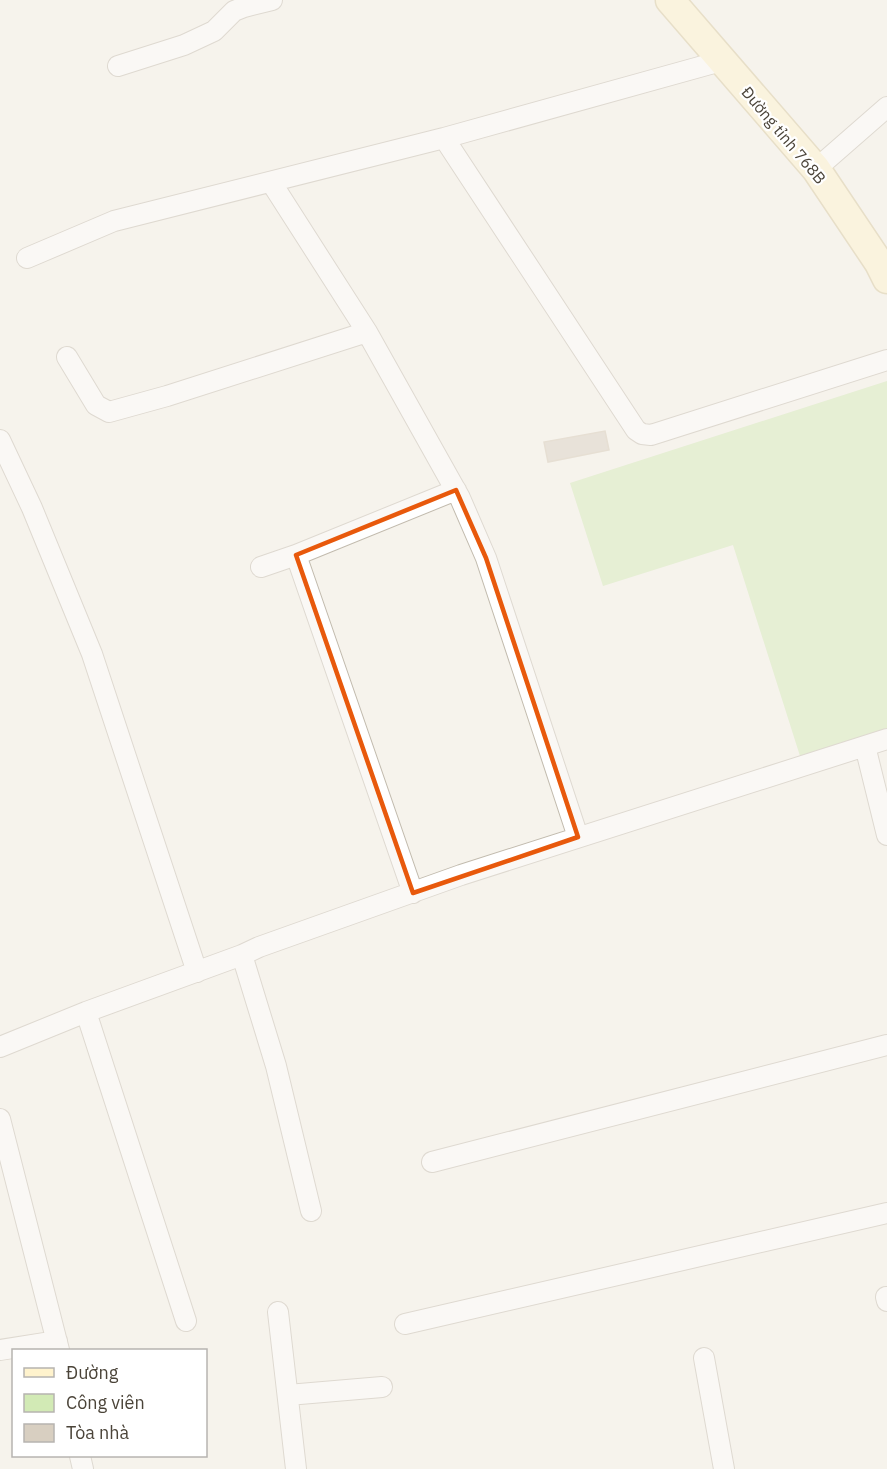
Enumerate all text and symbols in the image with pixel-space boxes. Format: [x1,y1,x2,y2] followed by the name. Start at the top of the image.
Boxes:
[737,82,831,188] street label: Đường tỉnh 768B
[12,1349,207,1457] legend
[66,1361,119,1384] text: Đường
[66,1391,145,1414] text: Công viên
[66,1421,130,1444] text: Tòa nhà

